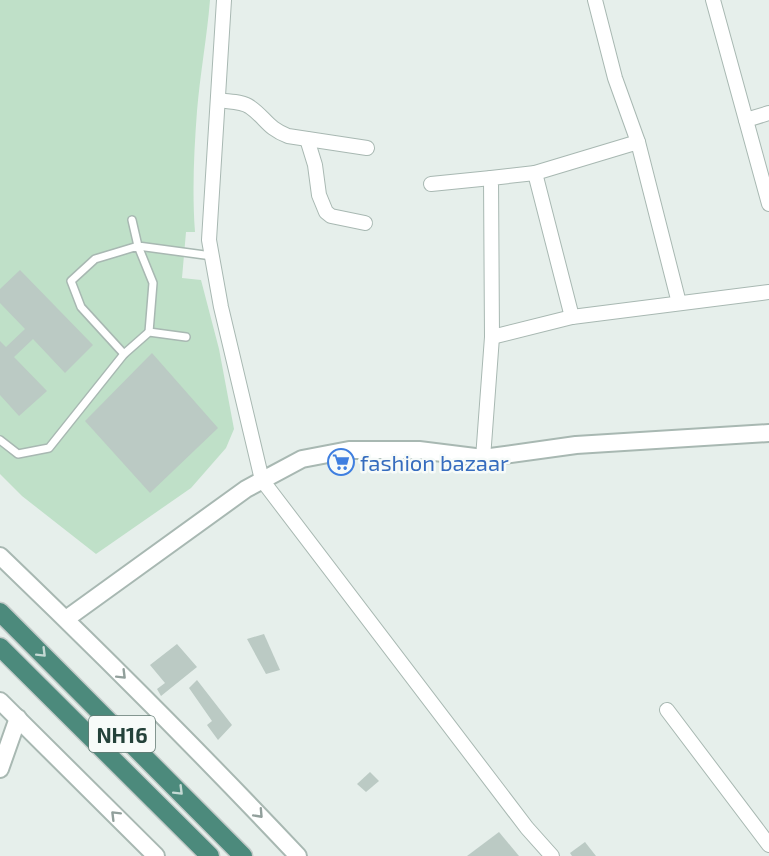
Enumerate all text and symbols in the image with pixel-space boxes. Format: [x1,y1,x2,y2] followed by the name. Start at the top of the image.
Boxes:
[326,447,356,477] supermarket icon: fashion bazaar
[360,449,509,475] place label: fashion bazaar
[35,646,45,657] one-way arrow
[115,668,126,679] one-way arrow
[89,716,155,752] road number: NH16
[172,785,183,795] one-way arrow
[251,807,262,818] one-way arrow
[111,811,122,821] one-way arrow

